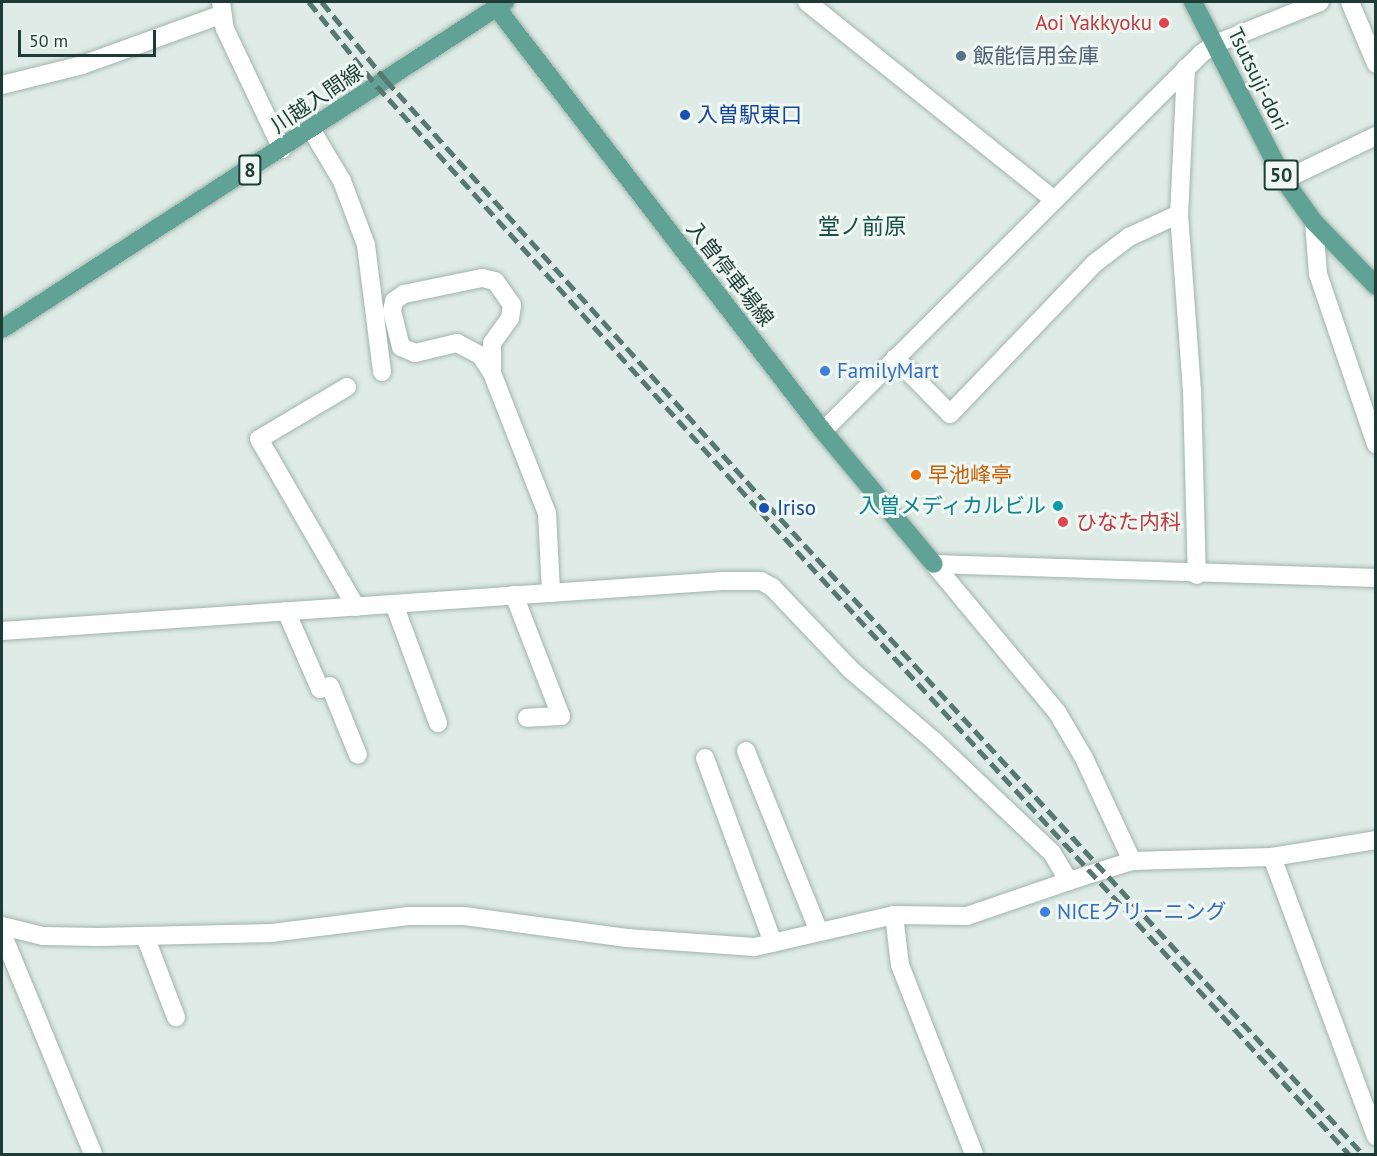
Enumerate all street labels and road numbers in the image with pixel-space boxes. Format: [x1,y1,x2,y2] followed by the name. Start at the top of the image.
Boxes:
[1222,24,1294,134] street label: Tsutsuji-dori
[266,59,368,139] street label: 川越入間線
[238,153,262,187] road number: 8
[1263,158,1299,192] road number: 50
[681,217,779,331] street label: 入曽停車場線

